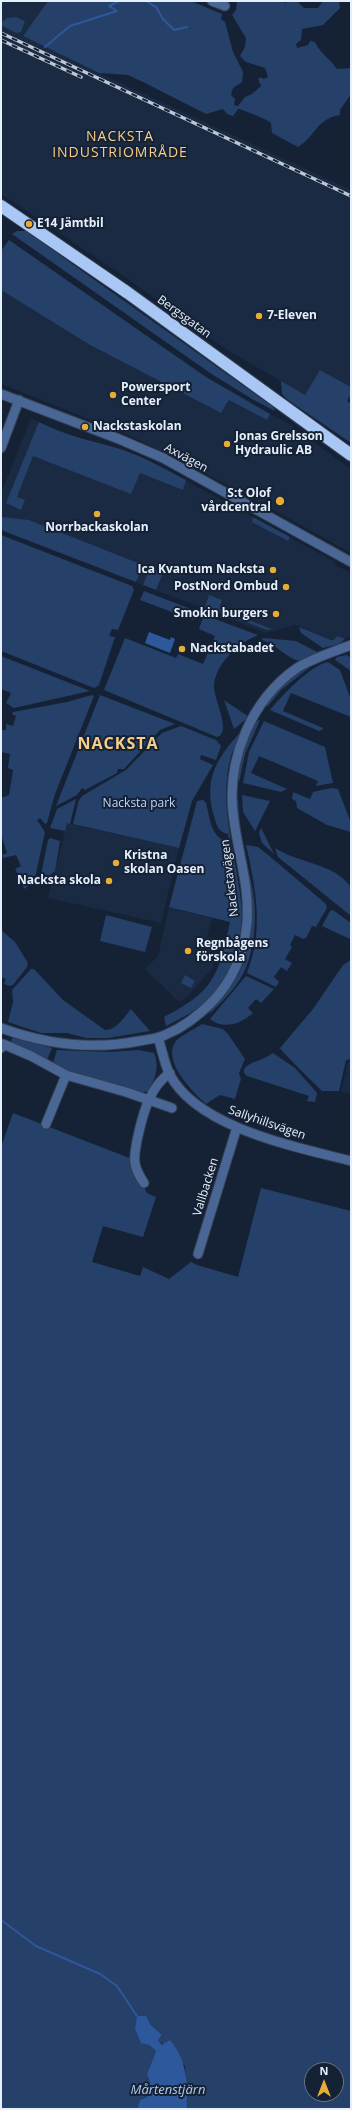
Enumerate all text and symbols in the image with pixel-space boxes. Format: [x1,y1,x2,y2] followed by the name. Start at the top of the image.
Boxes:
[52,129,188,162] district label: NACKSTA INDUSTRIOMRÅDE
[37,217,104,231] place label: E14 Jämtbil
[24,219,34,229] marker: E14 Jämtbil
[154,293,214,341] street label: Bergsgatan
[267,309,317,323] place label: 7-Eleven
[254,311,264,321] marker: 7-Eleven
[121,381,190,409] place label: Powersport Center
[108,390,118,400] marker: Powersport Center
[93,420,182,434] place label: Nackstaskolan
[80,422,90,432] marker: Nackstaskolan
[235,430,323,458] place label: Jonas Grelsson Hydraulic AB
[222,439,232,449] marker: Jonas Grelsson Hydraulic AB
[162,441,210,475] street label: Axvägen
[201,487,271,515] place label: S:t Olof vårdcentral
[274,495,286,507] marker: S:t Olof vårdcentral
[92,509,102,519] marker: Norrbackaskolan
[45,521,149,535] place label: Norrbackaskolan
[138,563,265,577] place label: Ica Kvantum Nacksta
[268,565,278,575] marker: Ica Kvantum Nacksta
[174,580,278,594] place label: PostNord Ombud
[281,582,291,592] marker: PostNord Ombud
[174,607,268,621] place label: Smokin burgers
[271,609,281,619] marker: Smokin burgers
[190,642,274,656] place label: Nackstabadet
[177,644,187,654] marker: Nackstabadet
[78,734,158,754] district label: NACKSTA
[103,797,175,811] park label: Nacksta park
[218,839,242,917] street label: Nackstavägen
[124,849,204,877] place label: Kristna skolan Oasen
[111,858,121,868] marker: Kristna skolan Oasen
[17,874,101,888] place label: Nacksta skola
[104,876,114,886] marker: Nacksta skola
[196,937,268,965] place label: Regnbågens förskola
[183,946,193,956] marker: Regnbågens förskola
[226,1103,308,1143] street label: Sallyhillsvägen
[190,1156,222,1218] street label: Vallbacken
[304,2062,344,2102] north arrow
[320,2063,328,2078] text: N
[131,2082,205,2098] water label: Mårtenstjärn

